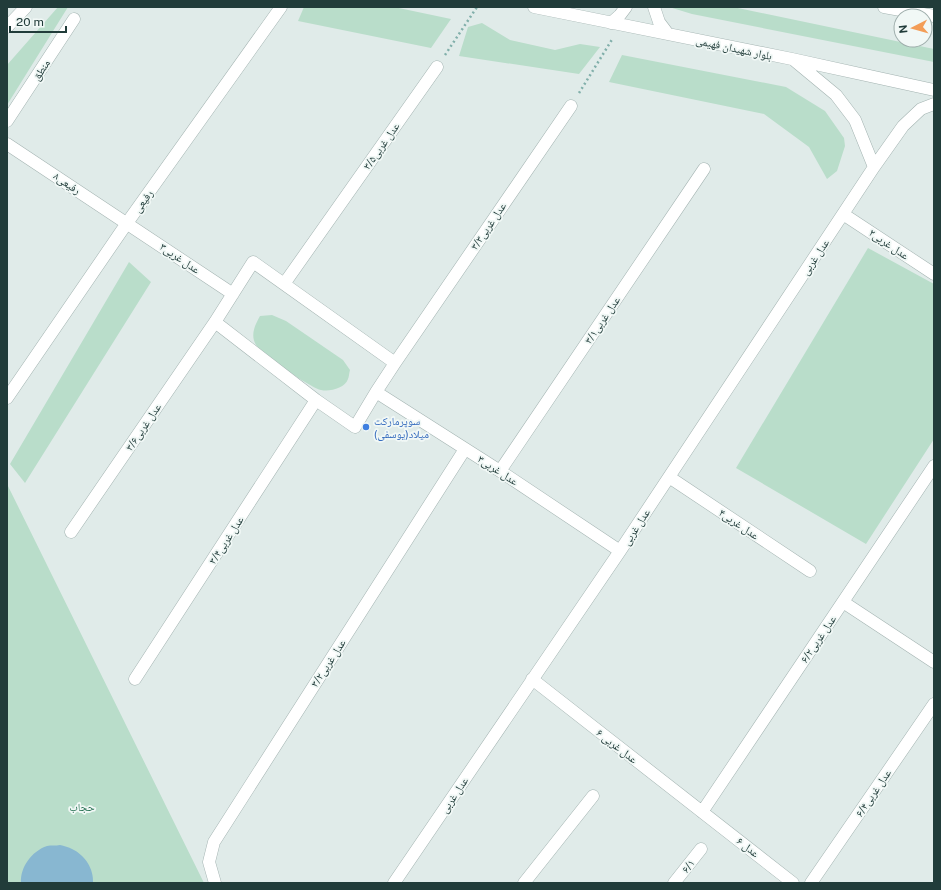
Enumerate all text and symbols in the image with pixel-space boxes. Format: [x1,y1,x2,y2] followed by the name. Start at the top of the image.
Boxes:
[10,8,66,34] scale bar
[893,8,933,48] north arrow
[16,15,44,29] text: 20 m
[897,24,909,34] text: N
[695,34,773,63] street label: بلوار شهیدان فهیمی
[30,57,53,83] street label: منطق
[361,120,403,172] street label: عدل غربی۳/۵
[51,170,83,197] street label: ۸رفیعی
[131,187,156,215] street label: رفیعی
[468,200,509,252] street label: عدل غربی۳/۳
[866,226,912,263] street label: عدل غربی۲
[799,236,832,278] street label: عدل غربی
[157,240,203,277] street label: عدل غربی۳
[582,294,623,346] street label: عدل غربی۳/۱
[123,401,164,453] street label: عدل غربی۳/۶
[374,415,429,441] place label: سوپرمارکت میلاد(یوسفی)
[361,422,371,432] marker: سوپرمارکت میلاد(یوسفی)
[475,453,521,489] street label: عدل غربی۳
[620,506,653,548] street label: عدل غربی
[716,506,762,543] street label: عدل غربی۴
[206,514,247,567] street label: عدل غربی۳/۴
[798,613,839,665] street label: ۶/۲عدل غربی
[308,637,349,690] street label: عدل غربی۳/۲
[594,726,640,767] street label: عدل غربی ۶
[853,767,894,819] street label: ۶/۴عدل غربی
[438,774,471,816] street label: عدل غربی
[69,801,95,813] park label: حجاب
[734,835,762,860] street label: عدل ۶
[679,857,697,875] street label: ۶/۱

